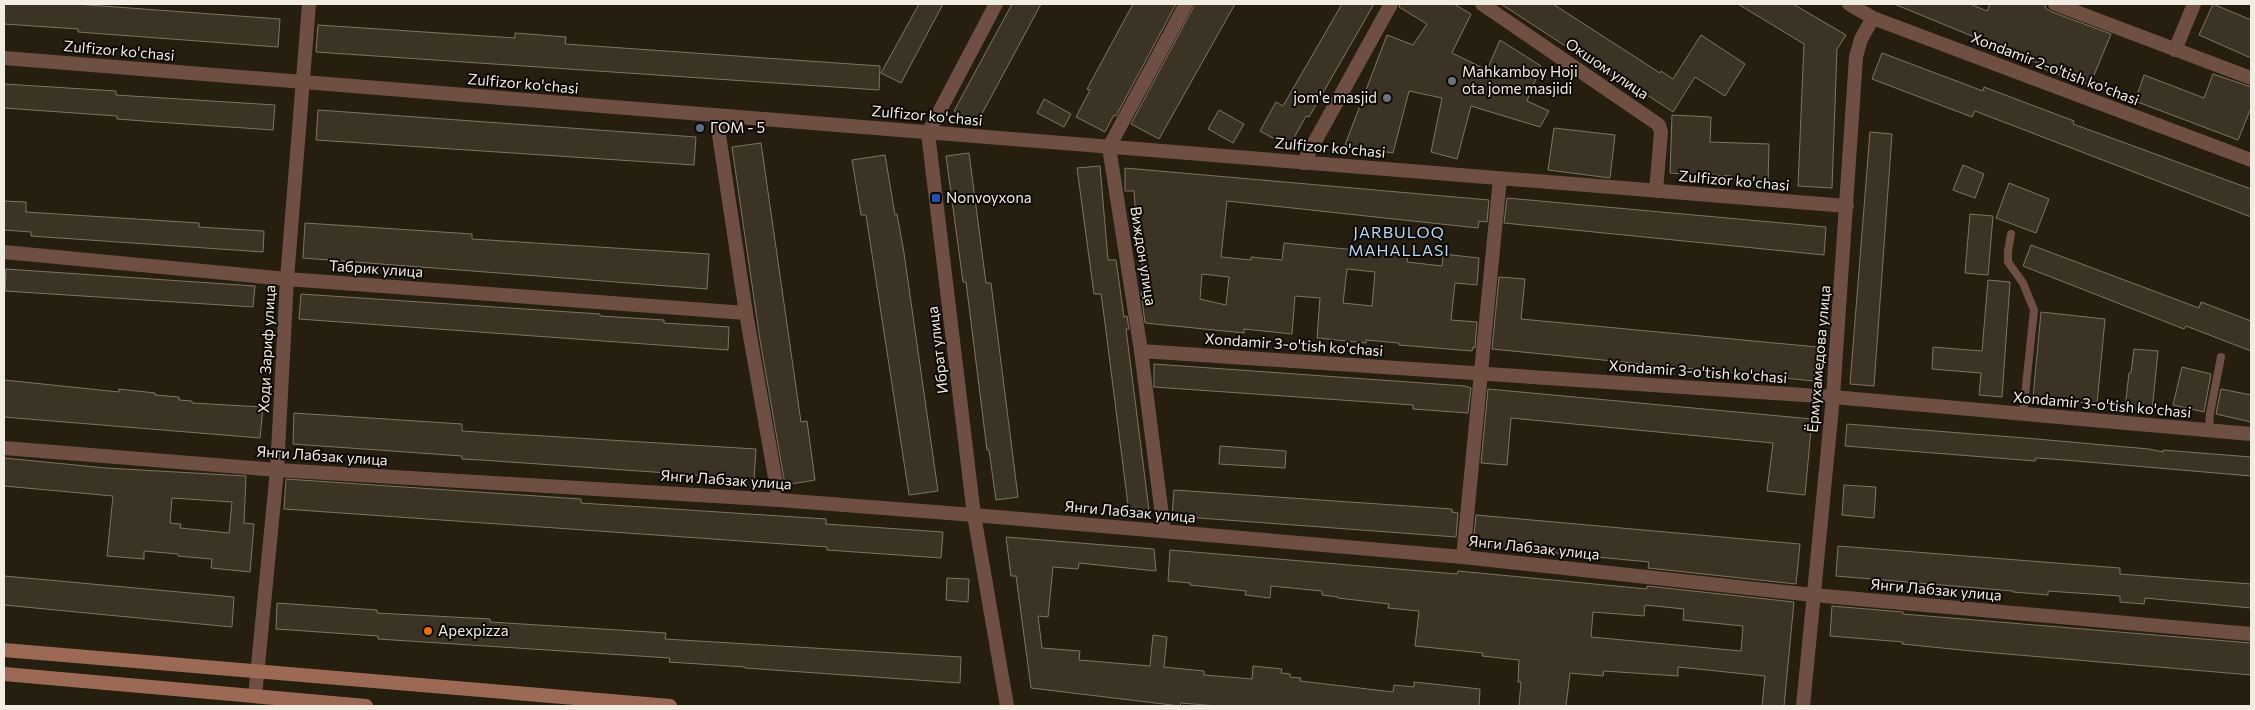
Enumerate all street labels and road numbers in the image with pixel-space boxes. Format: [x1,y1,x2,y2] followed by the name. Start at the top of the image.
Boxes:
[1969,28,2142,109] street label: Xondamir 2-o'tish ko'chasi
[1563,34,1652,103] street label: Окшом улица
[63,36,175,64] street label: Zulfizor ko'chasi
[467,69,579,97] street label: Zulfizor ko'chasi
[871,101,983,129] street label: Zulfizor ko'chasi
[1274,133,1386,161] street label: Zulfizor ko'chasi
[1678,166,1790,194] street label: Zulfizor ko'chasi
[1127,205,1161,307] street label: Виждон улица
[328,256,424,280] street label: Табрик улица
[254,284,278,413] street label: Ходи Зариф улица
[1803,285,1833,433] street label: Ёрмухамедова улица
[923,305,951,395] street label: Ибрат улица
[1204,329,1384,359] street label: Xondamir 3-o'tish ko'chasi
[1608,356,1788,386] street label: Xondamir 3-o'tish ko'chasi
[2012,387,2192,421] street label: Xondamir 3-o'tish ko'chasi
[256,441,388,469] street label: Янги Лабзак улица
[660,465,792,493] street label: Янги Лабзак улица
[1064,496,1196,526] street label: Янги Лабзак улица
[1468,531,1601,563] street label: Янги Лабзак улица
[1870,574,2002,604] street label: Янги Лабзак улица

